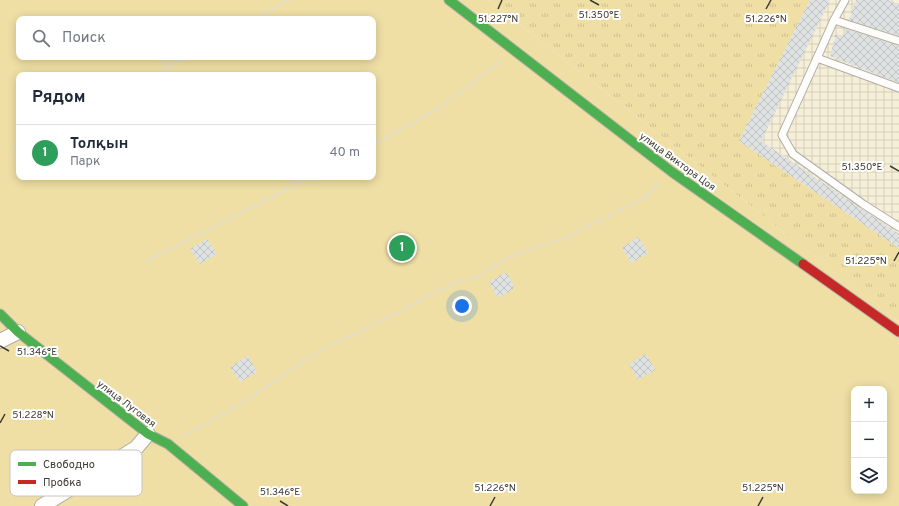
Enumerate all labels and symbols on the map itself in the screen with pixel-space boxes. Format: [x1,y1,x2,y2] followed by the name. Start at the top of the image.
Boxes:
[579,9,619,22] text: 51.350°E
[478,13,518,26] text: 51.227°N
[745,13,787,26] text: 51.226°N
[636,130,718,194] street label: улица Виктора Цоя
[842,161,882,174] text: 51.350°E
[389,233,415,263] pin: 1
[845,255,887,268] text: 51.225°N
[452,296,472,316] your location
[17,346,57,359] text: 51.346°E
[94,378,158,431] street label: улица Луговая
[12,409,54,422] text: 51.228°N
[10,450,142,496] legend
[43,458,95,472] text: Свободно
[43,476,82,490] text: Пробка
[474,482,516,495] text: 51.226°N
[742,482,784,495] text: 51.225°N
[260,486,300,499] text: 51.346°E

